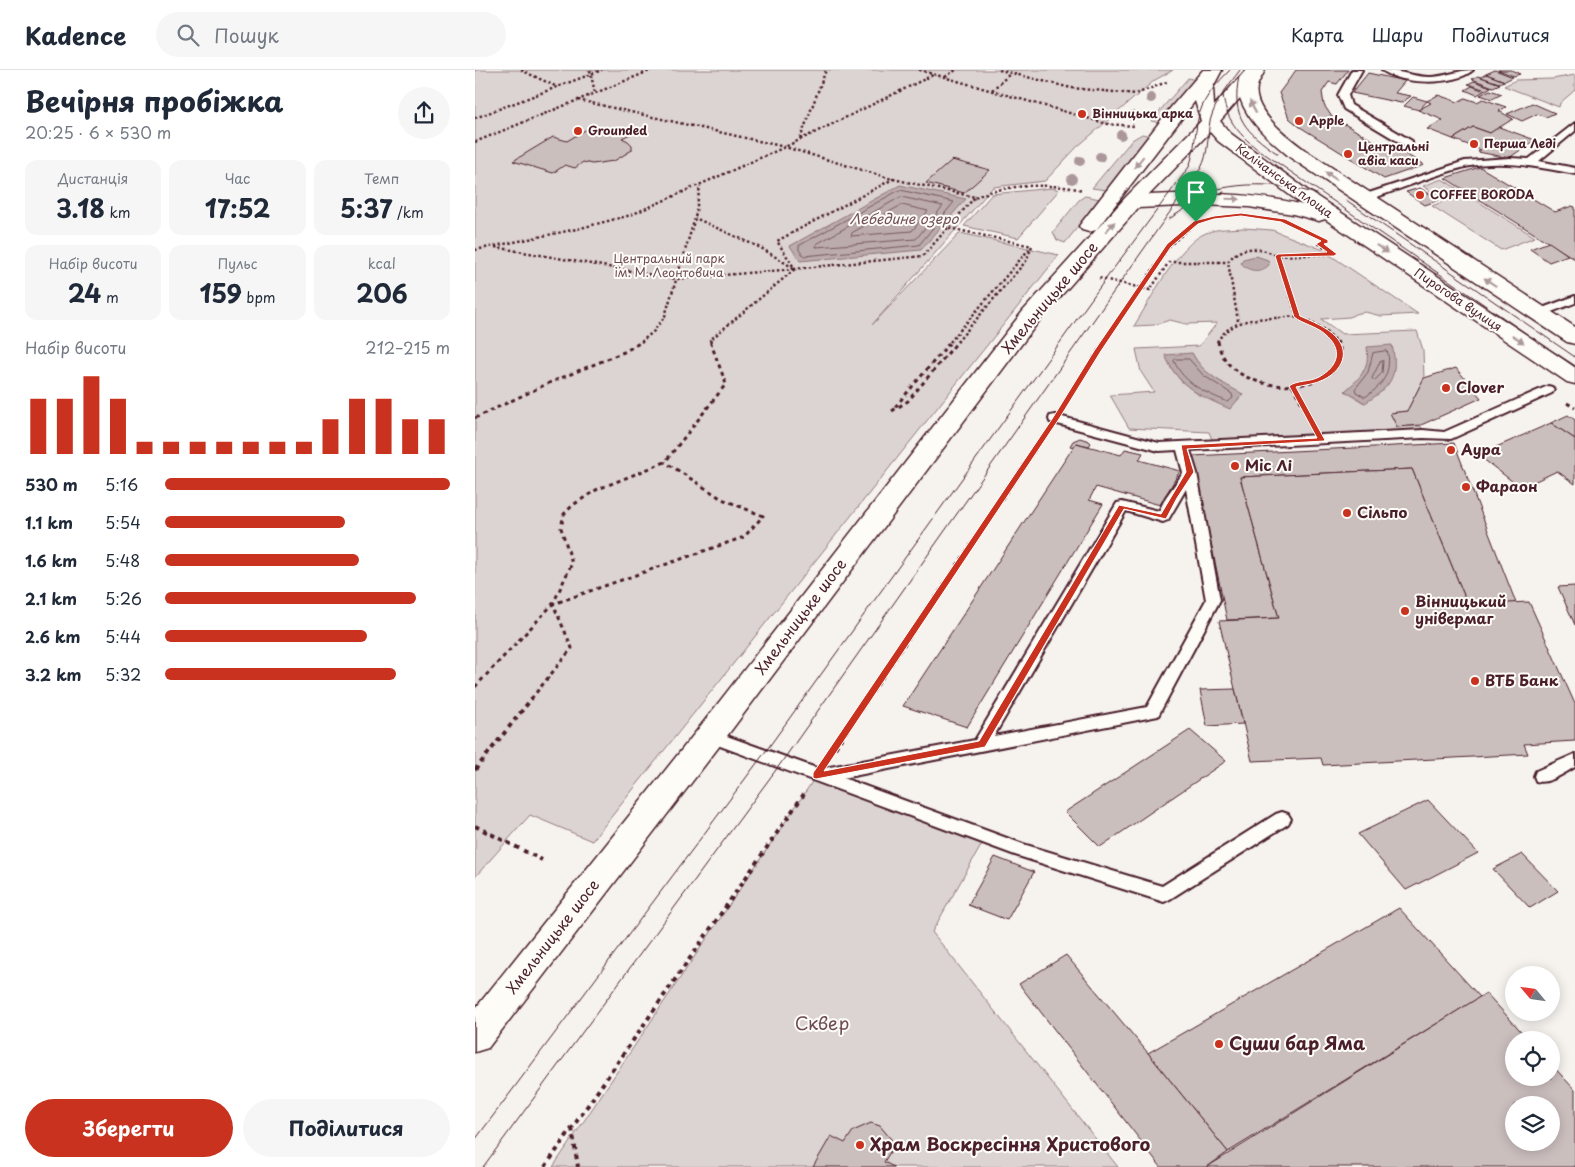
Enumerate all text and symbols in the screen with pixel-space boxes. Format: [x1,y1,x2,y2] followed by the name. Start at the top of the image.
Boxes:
[156,12,506,57] search box
[25,17,126,53] text: Kadence
[174,21,202,49] icon: search
[214,21,279,49] text: Пошук
[1291,21,1344,48] text: Карта
[1372,21,1424,48] text: Шари
[1452,21,1550,48] text: Поділитися
[25,79,284,122] text: Вечірня пробіжка
[398,87,450,139] button: share
[1249,99,1257,114] one-way arrow
[1092,104,1193,122] place label: Вінницька арка
[1076,108,1088,120] marker: Вінницька арка
[1309,111,1345,129] place label: Apple
[1293,115,1305,127] marker: Apple
[25,120,171,144] text: 20:25 · 6 × 530 m
[588,121,647,139] place label: Grounded
[572,125,584,137] marker: Grounded
[1484,134,1557,152] place label: Перша Леді
[1358,137,1430,169] place label: Центральні авіа каси
[1468,138,1480,150] marker: Перша Леді
[1232,139,1337,222] street label: Калічанська площа
[1342,148,1354,160] marker: Центральні авіа каси
[1133,155,1144,168] one-way arrow
[58,168,128,189] text: Дистанція
[225,168,250,189] text: Час
[364,168,400,189] text: Темп
[1175,171,1217,222] pin
[1324,171,1338,181] one-way arrow
[1182,178,1210,206] icon: arrive
[1430,185,1534,203] place label: COFFEE BORODA
[56,189,105,227] text: 3.18
[205,189,270,227] text: 17:52
[340,189,392,227] text: 5:37
[1414,189,1426,201] marker: COFFEE BORODA
[1226,195,1242,203] one-way arrow
[105,202,130,223] text: km
[392,202,424,223] text: /km
[850,208,959,229] water label: Лебедине озеро
[1104,221,1115,233] one-way arrow
[995,236,1103,358] street label: Хмельницьке шосе
[1375,244,1389,254] one-way arrow
[613,249,725,281] park label: Центральний парк ім. М. Леонтовича
[49,253,137,274] text: Набір висоти
[218,253,257,274] text: Пульс
[368,253,396,274] text: kcal
[1411,263,1506,335] street label: Пирогова вулиця
[68,274,101,312] text: 24
[199,274,242,312] text: 159
[356,274,408,312] text: 206
[1484,277,1497,286] one-way arrow
[101,287,119,308] text: m
[242,287,276,308] text: bpm
[1511,334,1524,344] one-way arrow
[25,335,126,359] text: Набір висоти
[365,335,450,359] text: 212–215 m
[1456,375,1504,398] place label: Clover
[1440,382,1452,394] marker: Clover
[1460,437,1501,460] place label: Аура
[1445,444,1457,456] marker: Аура
[1245,453,1292,476] place label: Міс Лі
[1229,460,1241,472] marker: Міс Лі
[25,472,78,496] text: 530 m
[105,472,138,496] text: 5:16
[1476,474,1538,497] place label: Фараон
[1460,481,1472,493] marker: Фараон
[1357,500,1408,523] place label: Сільпо
[1341,507,1353,519] marker: Сільпо
[25,510,73,534] text: 1.1 km
[105,510,141,534] text: 5:54
[25,548,77,572] text: 1.6 km
[105,548,140,572] text: 5:48
[748,553,851,679] street label: Хмельницьке шосе
[25,586,77,610] text: 2.1 km
[105,586,142,610] text: 5:26
[1415,589,1506,629] place label: Вінницький універмаг
[1399,605,1411,617] marker: Вінницький універмаг
[25,624,81,648] text: 2.6 km
[105,624,141,648] text: 5:44
[25,662,82,686] text: 3.2 km
[105,662,141,686] text: 5:32
[1485,668,1559,691] place label: ВТБ Банк
[1469,675,1481,687] marker: ВТБ Банк
[500,874,604,998] street label: Хмельницьке шосе
[1505,966,1560,1021] north arrow
[1505,966,1560,1151] map controls
[795,1009,849,1036] park label: Сквер
[1229,1029,1366,1056] place label: Суши бар Яма
[1505,1031,1560,1086] button: locate
[1213,1038,1225,1050] marker: Суши бар Яма
[1505,1096,1560,1151] button: layers
[25,1099,233,1157] button: Зберегти
[243,1099,450,1157] button: Поділитися
[870,1130,1151,1157] place label: Храм Воскресіння Христового
[854,1139,866,1151] marker: Храм Воскресіння Христового

